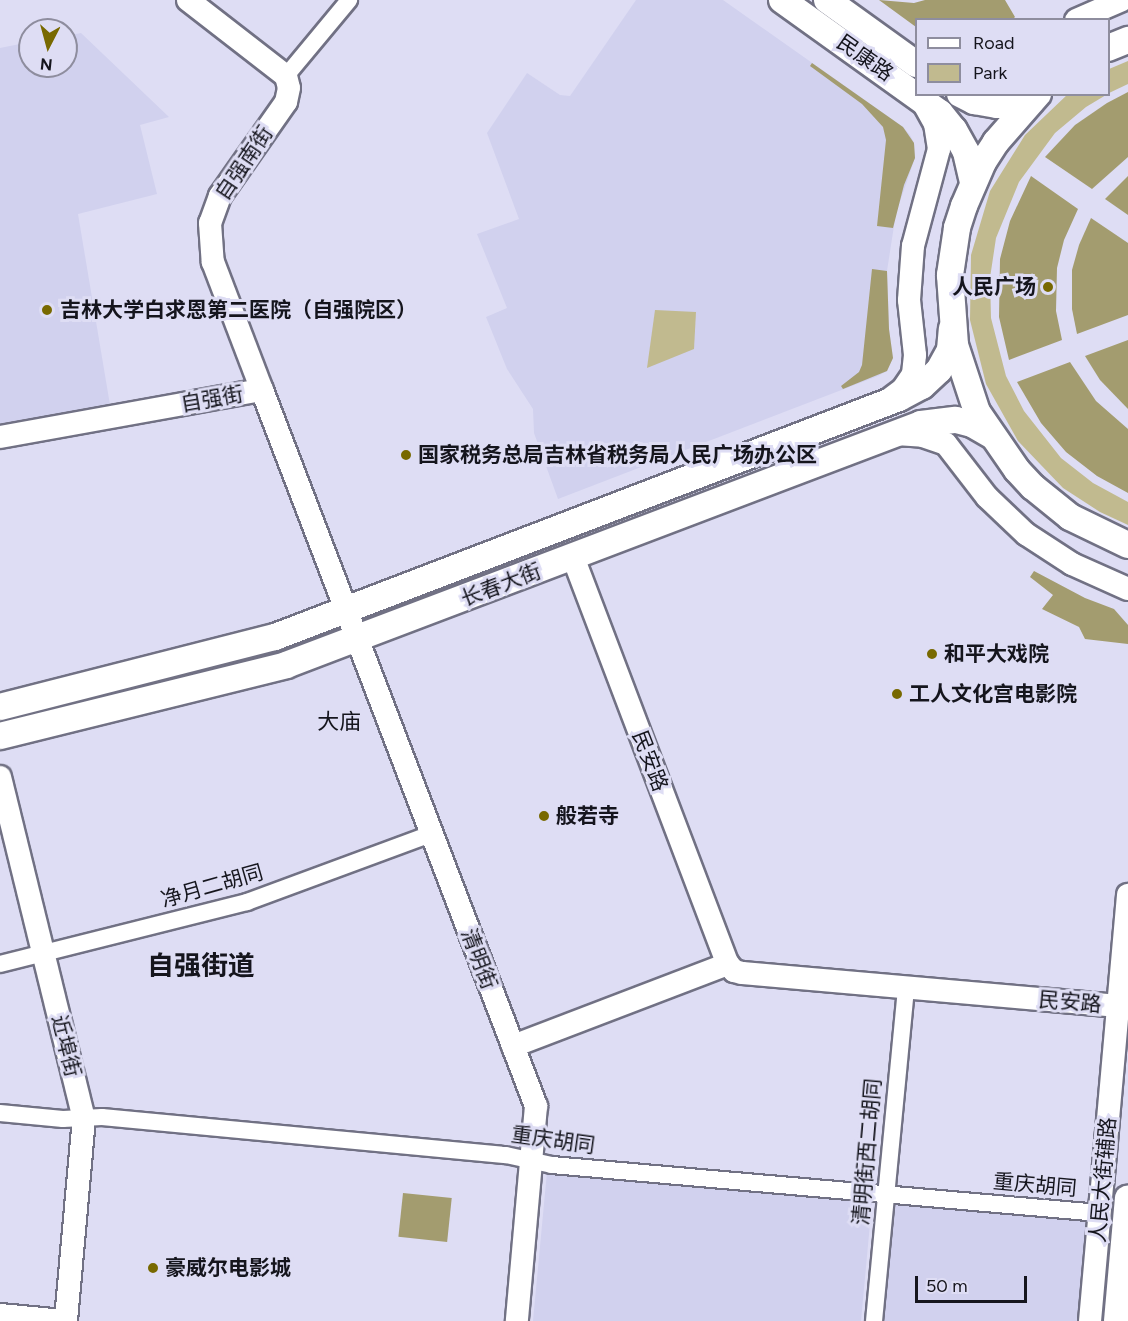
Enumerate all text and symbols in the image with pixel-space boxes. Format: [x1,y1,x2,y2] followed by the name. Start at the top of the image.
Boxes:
[18,18,78,78] north arrow
[915,18,1110,96] legend
[832,30,898,86] street label: 民康路
[973,32,1014,54] text: Road
[39,54,53,75] text: N
[973,62,1007,84] text: Park
[210,121,278,205] street label: 自强南街
[952,274,1036,300] place label: 人民广场
[1041,280,1055,294] marker: 人民广场
[60,297,417,323] place label: 吉林大学白求恩第二医院（自强院区）
[38,301,56,319] marker: 吉林大学白求恩第二医院（自强院区）
[179,381,245,417] street label: 自强街
[418,442,817,468] place label: 国家税务总局吉林省税务局人民广场办公区
[399,448,413,462] marker: 国家税务总局吉林省税务局人民广场办公区
[457,558,545,612] street label: 长春大街
[944,641,1049,667] place label: 和平大戏院
[925,647,939,661] marker: 和平大戏院
[909,681,1077,707] place label: 工人文化宫电影院
[890,687,904,701] marker: 工人文化宫电影院
[317,709,361,735] district label: 大庙
[627,727,673,795] street label: 民安路
[556,803,619,829] place label: 般若寺
[537,809,551,823] marker: 般若寺
[158,859,266,913] street label: 净月二胡同
[456,925,502,993] street label: 清明街
[147,950,255,982] district label: 自强街道
[1038,987,1102,1017] street label: 民安路
[46,1012,86,1080] street label: 近埠街
[848,1078,886,1226] street label: 清明街西二胡同
[1085,1116,1121,1244] street label: 人民大街辅路
[510,1122,596,1158] street label: 重庆胡同
[992,1169,1078,1201] street label: 重庆胡同
[165,1255,291,1281] place label: 豪威尔电影城
[146,1261,160,1275] marker: 豪威尔电影城
[918,1264,1030,1302] scale bar
[926,1275,968,1297] text: 50 m

